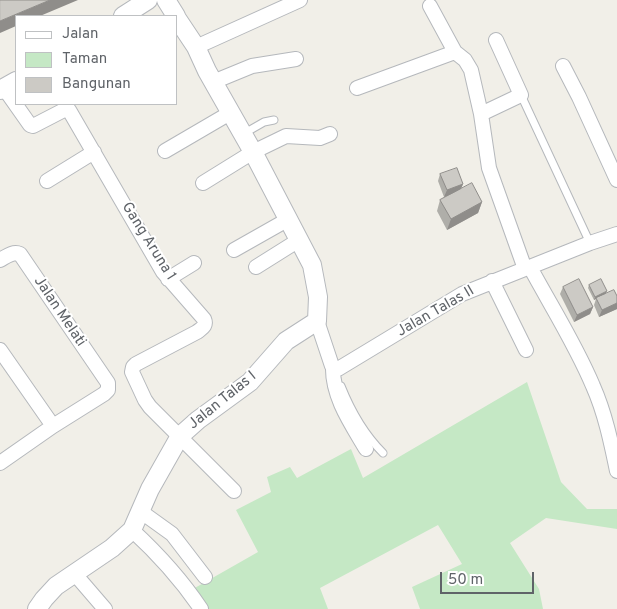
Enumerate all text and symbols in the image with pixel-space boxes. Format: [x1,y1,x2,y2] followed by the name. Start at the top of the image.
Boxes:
[15,15,178,105] legend
[62,25,99,44] text: Jalan
[62,50,107,69] text: Taman
[62,75,131,94] text: Bangunan
[117,199,179,285] street label: Gang Aruna 1
[29,273,89,351] street label: Jalan Melati
[394,283,478,341] street label: Jalan Talas II
[185,368,261,434] street label: Jalan Talas I
[442,562,536,594] scale bar
[448,571,483,590] text: 50 m

